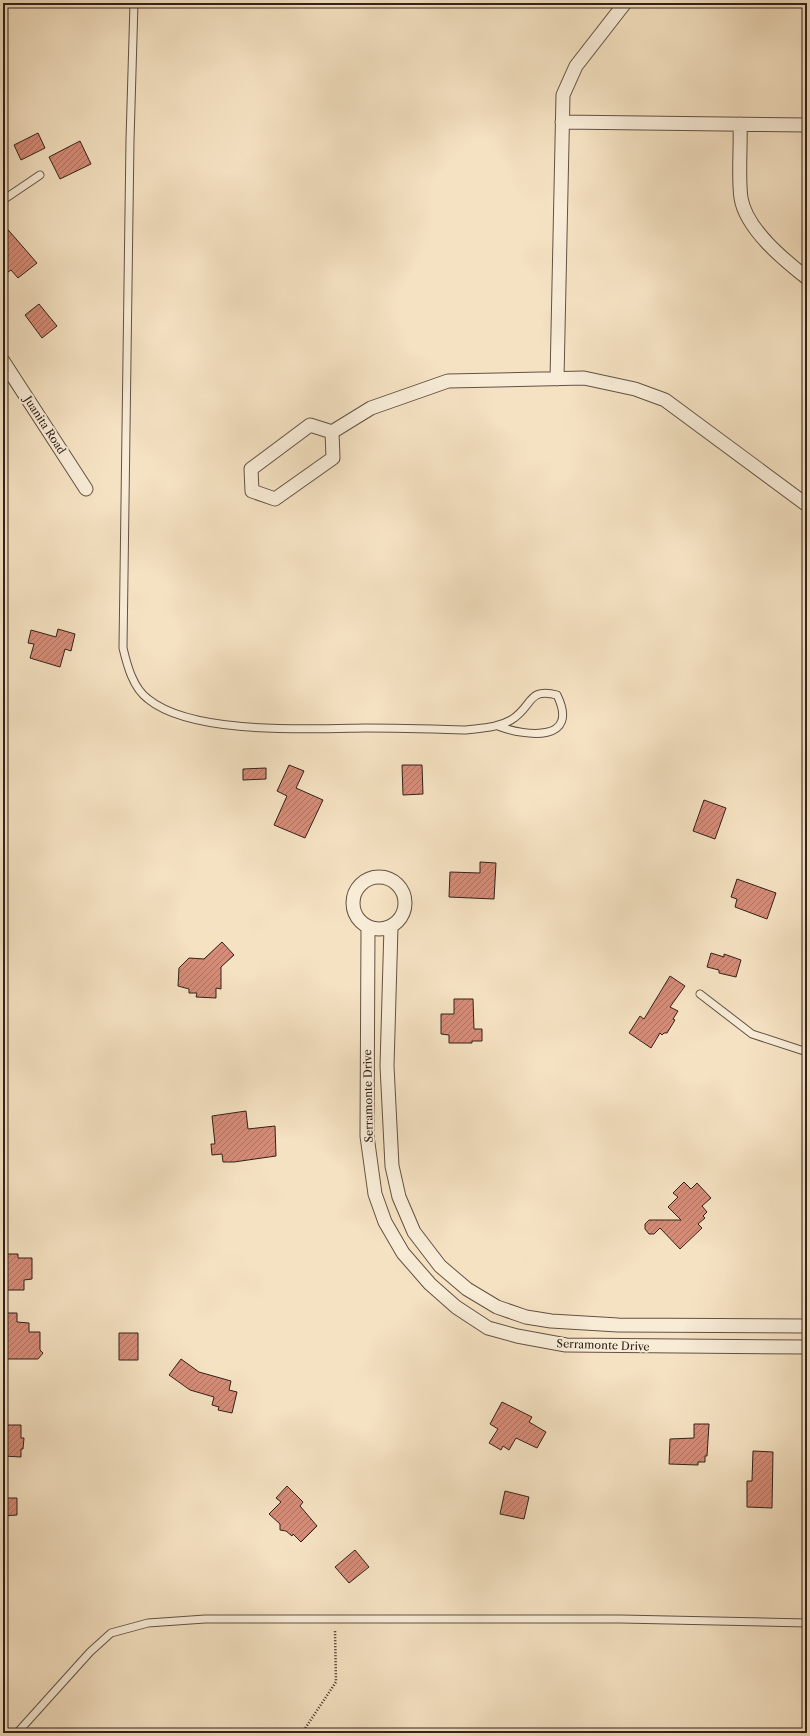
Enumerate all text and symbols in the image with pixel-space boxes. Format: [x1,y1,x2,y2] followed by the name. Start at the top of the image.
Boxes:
[20,392,69,457] street label: Juanita Road
[360,1049,376,1143] street label: Serramonte Drive
[556,1336,650,1354] street label: Serramonte Drive

